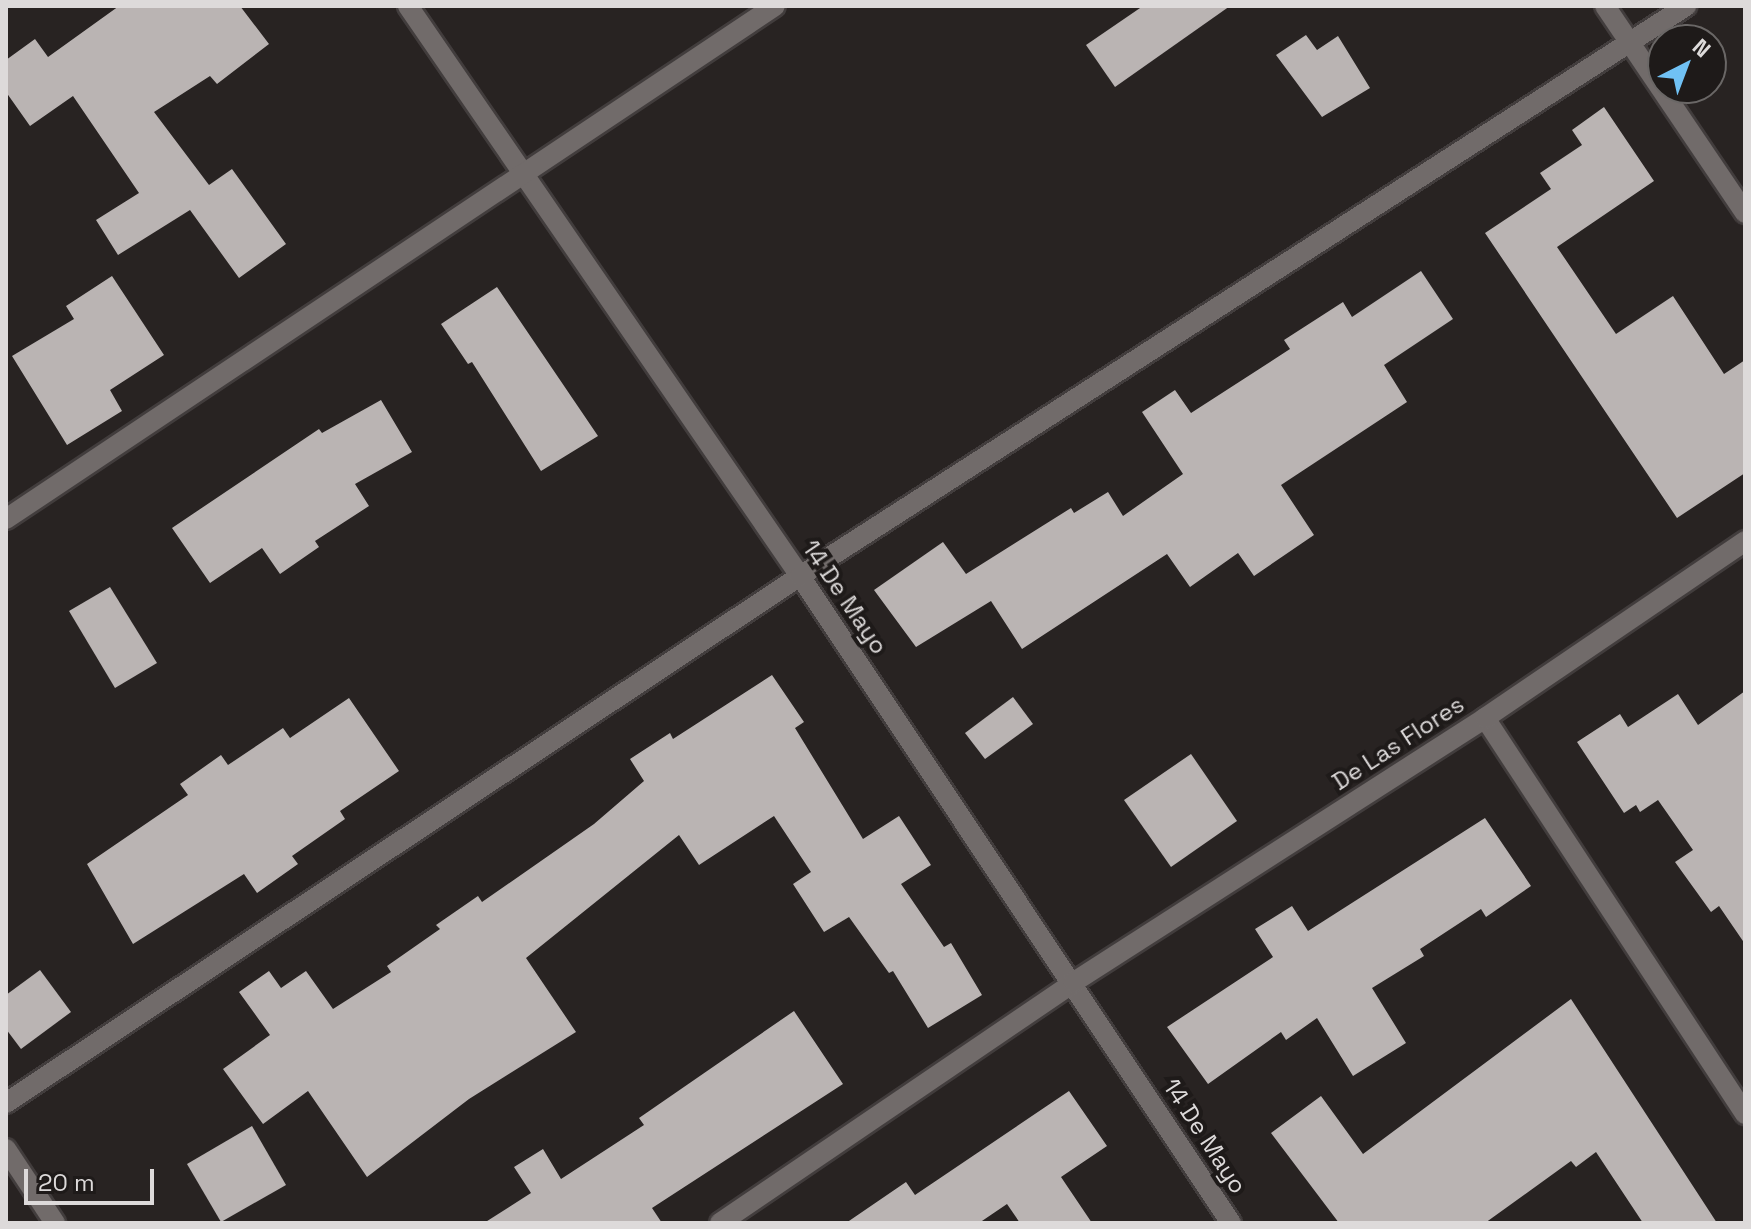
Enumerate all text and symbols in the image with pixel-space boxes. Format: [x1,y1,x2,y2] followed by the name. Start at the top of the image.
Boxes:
[1647,24,1727,104] north arrow
[1687,32,1717,63] text: N
[796,535,894,659] street label: 14 De Mayo
[1327,690,1469,796] street label: De Las Flores
[1157,1073,1253,1199] street label: 14 De Mayo
[28,1153,158,1203] scale bar
[38,1167,95,1198] text: 20 m

